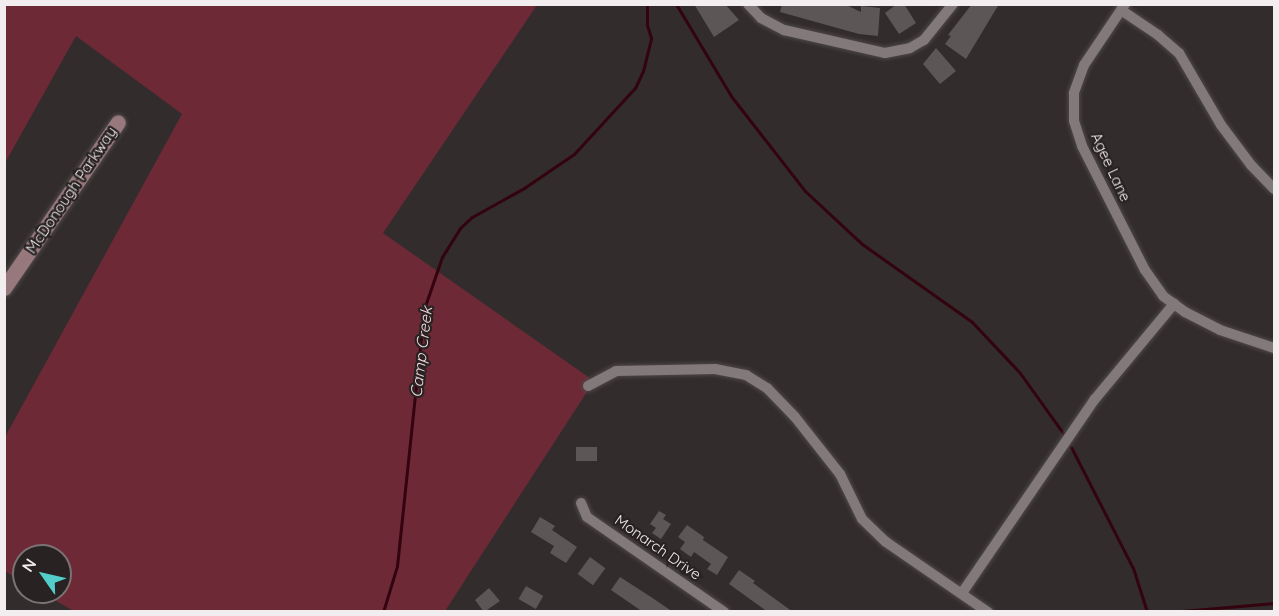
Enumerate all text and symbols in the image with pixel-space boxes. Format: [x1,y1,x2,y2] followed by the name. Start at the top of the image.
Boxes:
[22,123,120,257] street label: McDonough Parkway
[1087,130,1135,204] street label: Agee Lane
[406,305,436,399] water label: Camp Creek
[611,511,705,583] street label: Monarch Drive
[12,544,72,604] north arrow
[17,555,40,576] text: N

